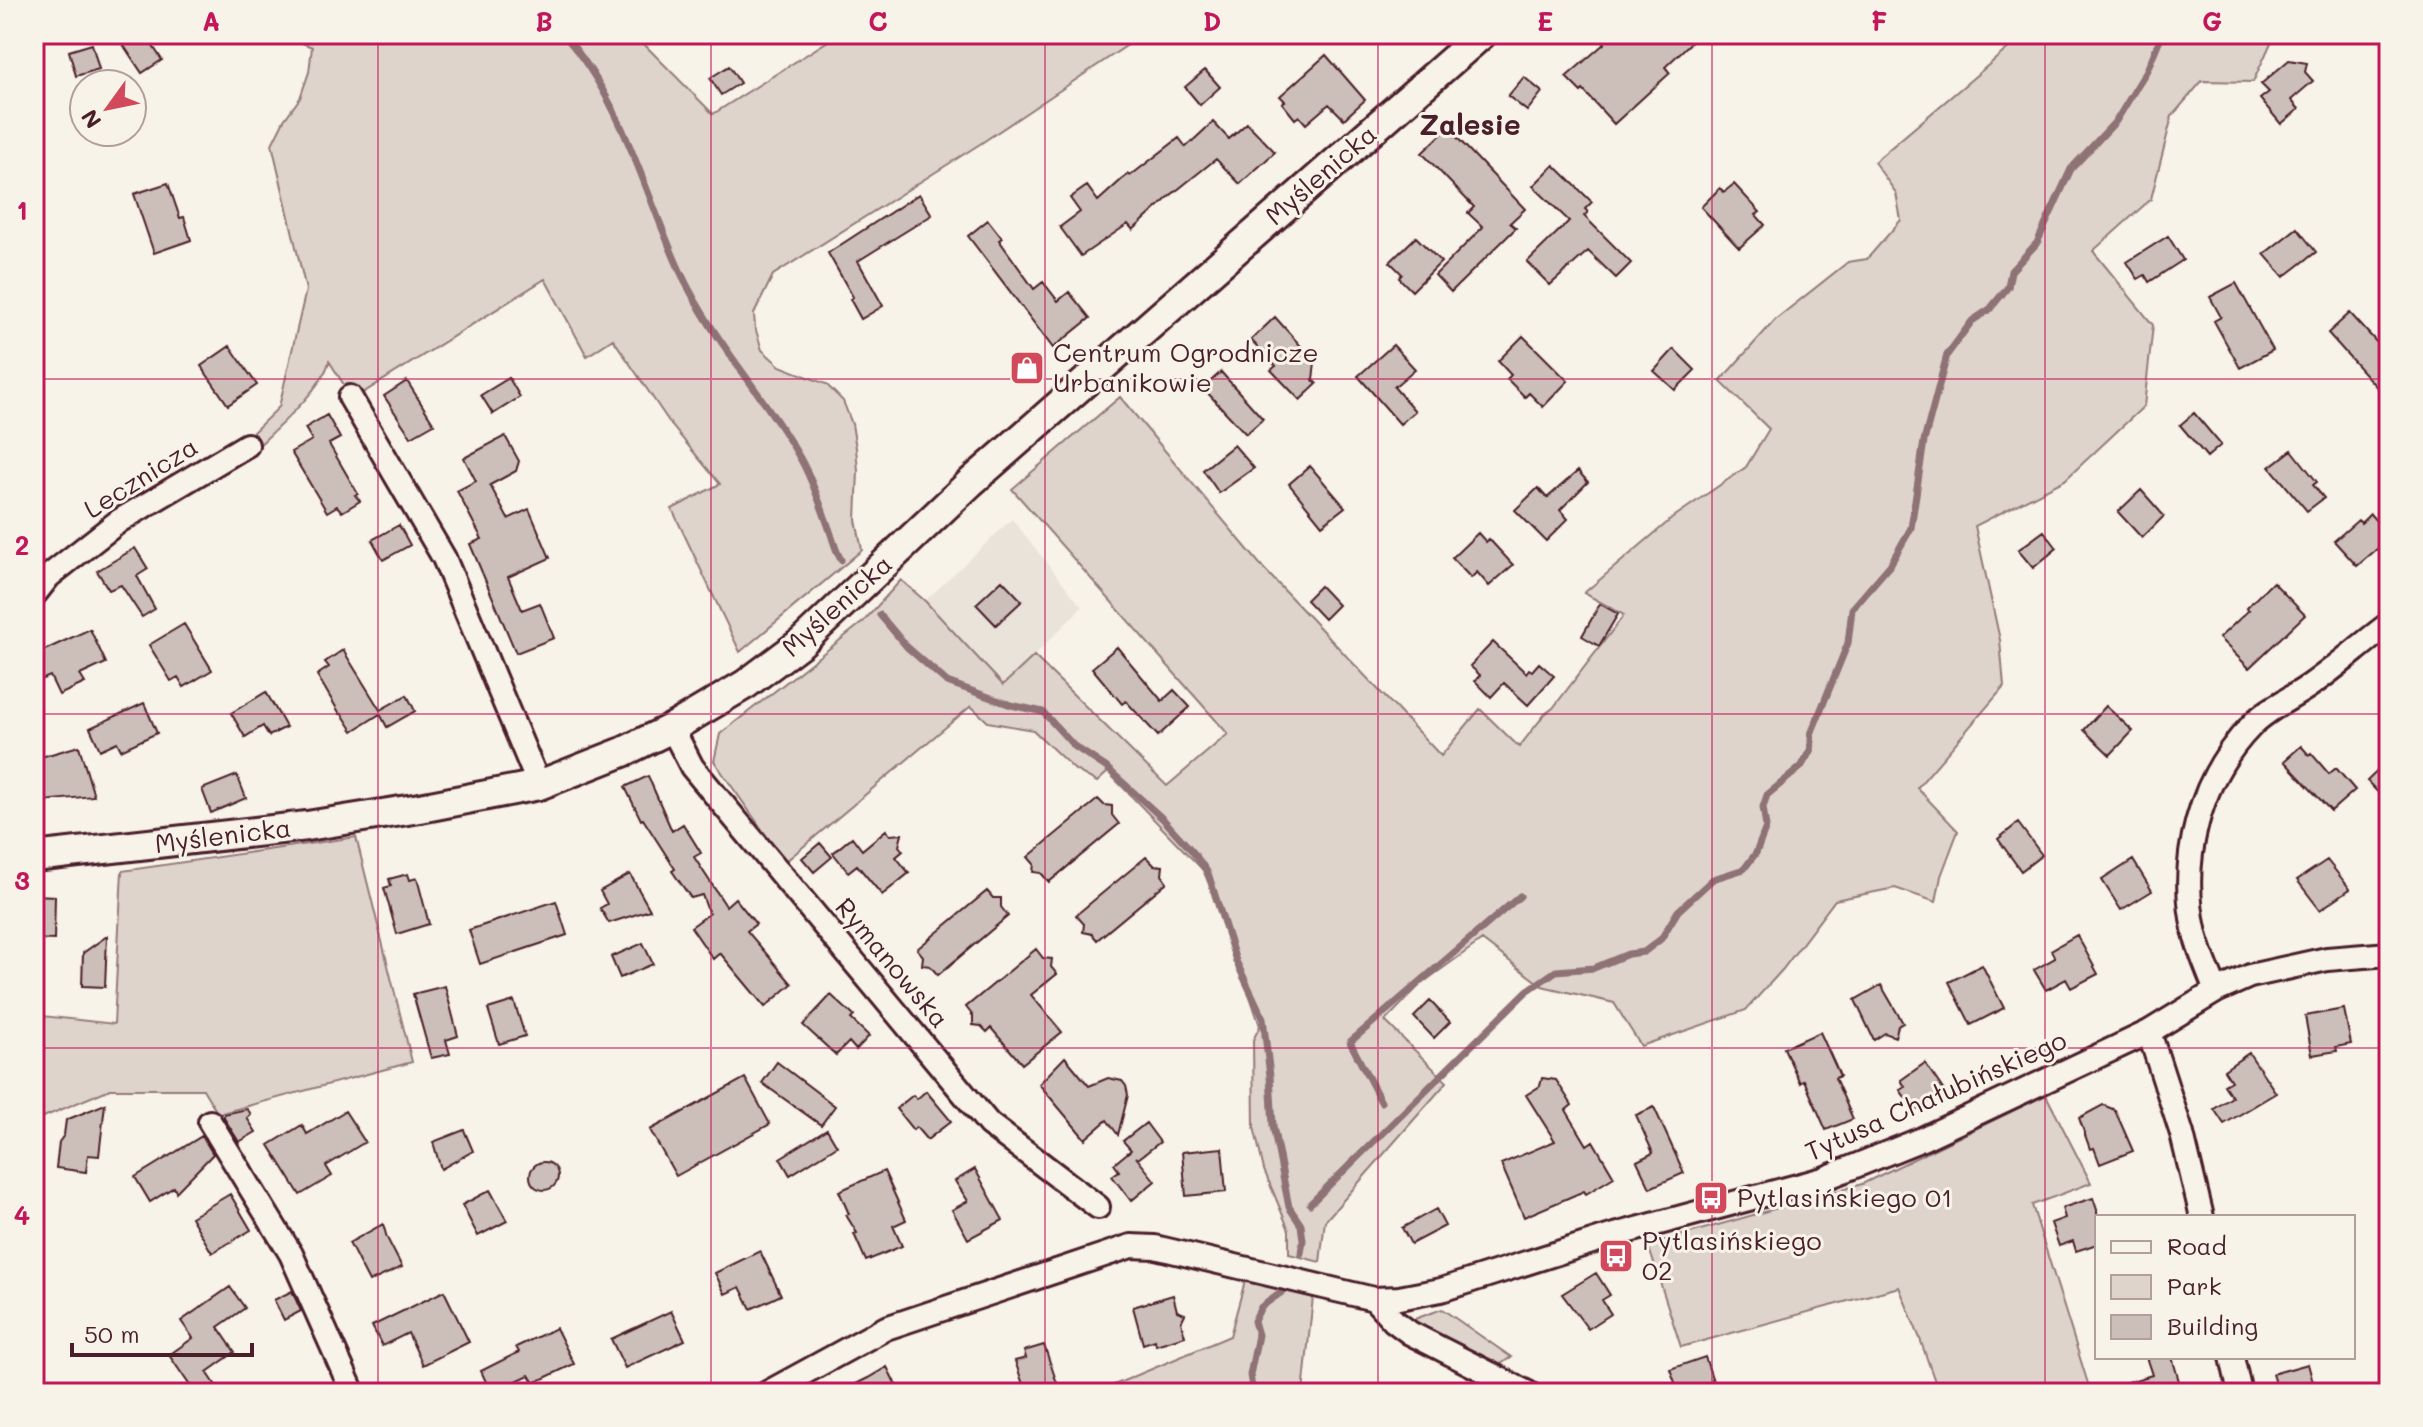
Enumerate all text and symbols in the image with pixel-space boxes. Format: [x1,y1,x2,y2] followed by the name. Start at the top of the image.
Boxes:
[202,4,220,38] text: A
[535,4,553,38] text: B
[868,4,888,38] text: C
[1203,4,1221,38] text: D
[1537,4,1553,38] text: E
[1871,4,1887,38] text: F
[2202,4,2222,38] text: G
[68,68,148,148] north arrow
[74,104,108,134] text: N
[1419,106,1521,142] district label: Zalesie
[1257,116,1383,232] street label: Myślenicka
[16,193,28,227] text: 1
[1053,335,1319,399] place label: Centrum Ogrodnicze Urbanikowie
[1008,349,1046,387] shop icon: Centrum Ogrodnicze Urbanikowie
[77,429,204,525] street label: Lecznicza
[15,528,29,562] text: 2
[774,547,899,664] street label: Myślenicka
[153,810,293,860] street label: Myślenicka
[14,863,30,897] text: 3
[828,890,957,1034] street label: Rymanowska
[1800,1022,2072,1168] street label: Tytusa Chałubińskiego
[1692,1179,1730,1217] bus stop icon: Pytlasińskiego 01
[1737,1180,1953,1214] place label: Pytlasińskiego 01
[14,1198,30,1232] text: 4
[2095,1215,2355,1359] legend
[1642,1223,1822,1287] place label: Pytlasińskiego 02
[2167,1230,2227,1261] text: Road
[1597,1237,1635,1275] bus stop icon: Pytlasińskiego 02
[2167,1270,2221,1301] text: Park
[72,1307,252,1357] scale bar
[2167,1310,2258,1341] text: Building
[84,1318,140,1349] text: 50 m

